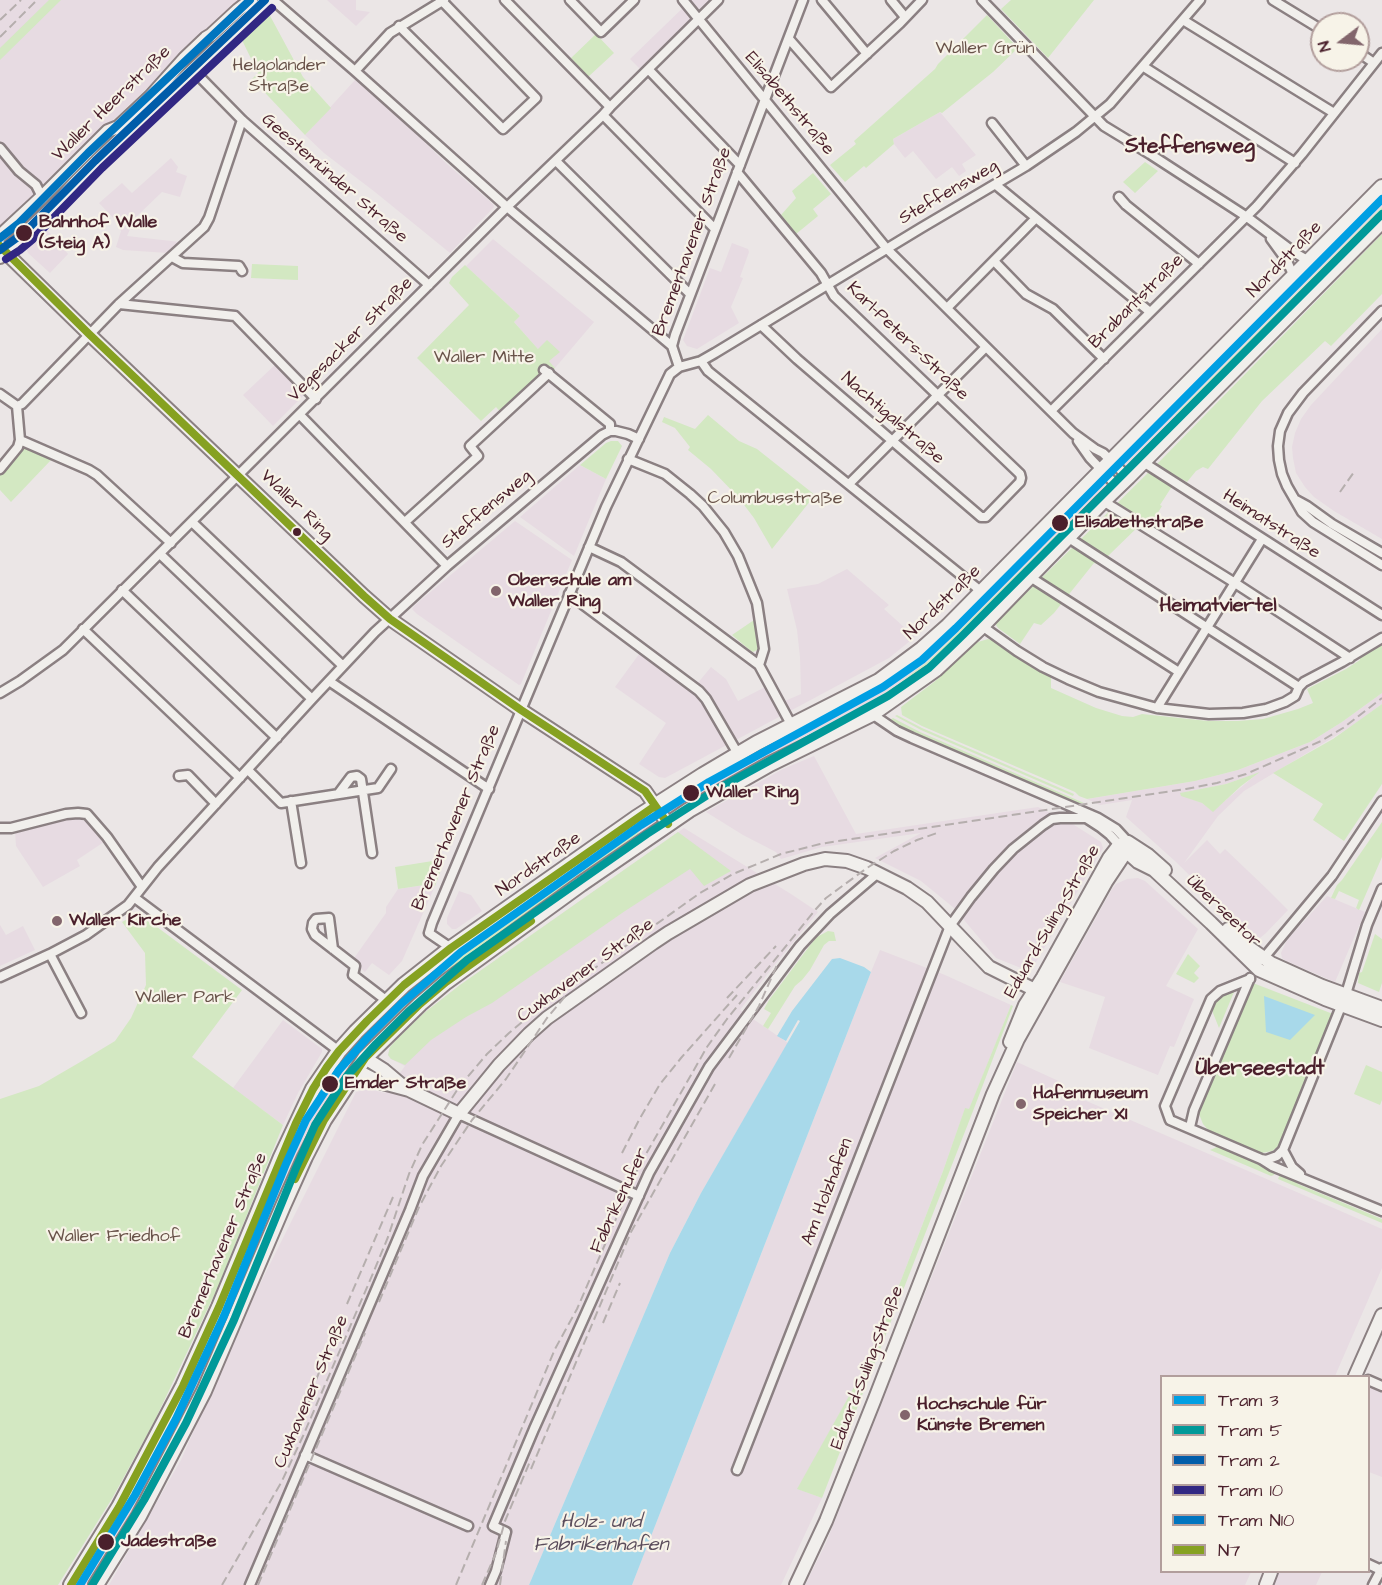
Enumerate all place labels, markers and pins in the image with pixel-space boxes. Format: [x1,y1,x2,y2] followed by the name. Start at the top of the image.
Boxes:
[39,212,157,254] place label: Bahnhof Walle (Steig A)
[14,223,34,243] marker: Bahnhof Walle (Steig A)
[1075,512,1203,534] place label: Elisabethstraße
[1050,513,1070,533] marker: Elisabethstraße
[291,526,303,538] unlabelled marker
[508,570,631,612] place label: Oberschule am Waller Ring
[489,584,503,598] marker: Oberschule am Waller Ring
[706,782,798,804] place label: Waller Ring
[681,783,701,803] marker: Waller Ring
[69,910,181,932] place label: Waller Kirche
[50,914,64,928] marker: Waller Kirche
[345,1073,466,1095] place label: Emder Straße
[320,1074,340,1094] marker: Emder Straße
[1033,1083,1148,1126] place label: Hafenmuseum Speicher XI
[1014,1097,1028,1111] marker: Hafenmuseum Speicher XI
[917,1394,1046,1436] place label: Hochschule für Künste Bremen
[898,1408,912,1422] marker: Hochschule für Künste Bremen
[121,1531,217,1553] place label: Jadestraße
[96,1532,116,1552] marker: Jadestraße

